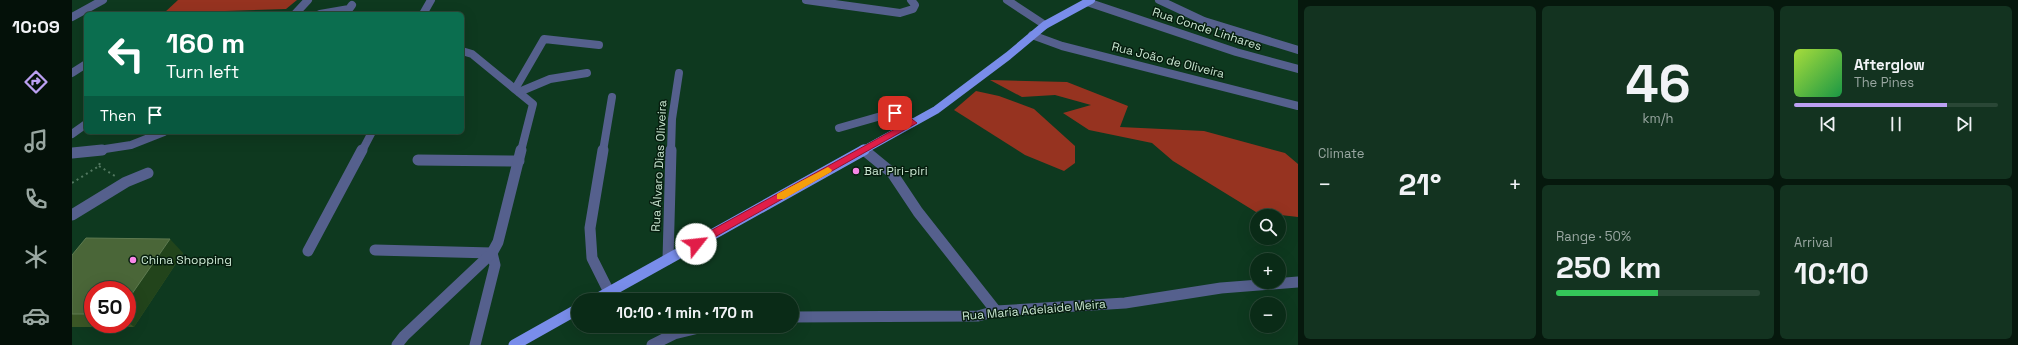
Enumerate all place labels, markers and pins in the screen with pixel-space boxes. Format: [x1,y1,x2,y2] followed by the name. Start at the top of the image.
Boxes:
[878,96,912,130] pin
[864,163,928,179] place label: Bar Piri-piri
[851,166,861,176] marker: Bar Piri-piri
[141,252,232,268] place label: China Shopping
[128,255,138,265] marker: China Shopping

